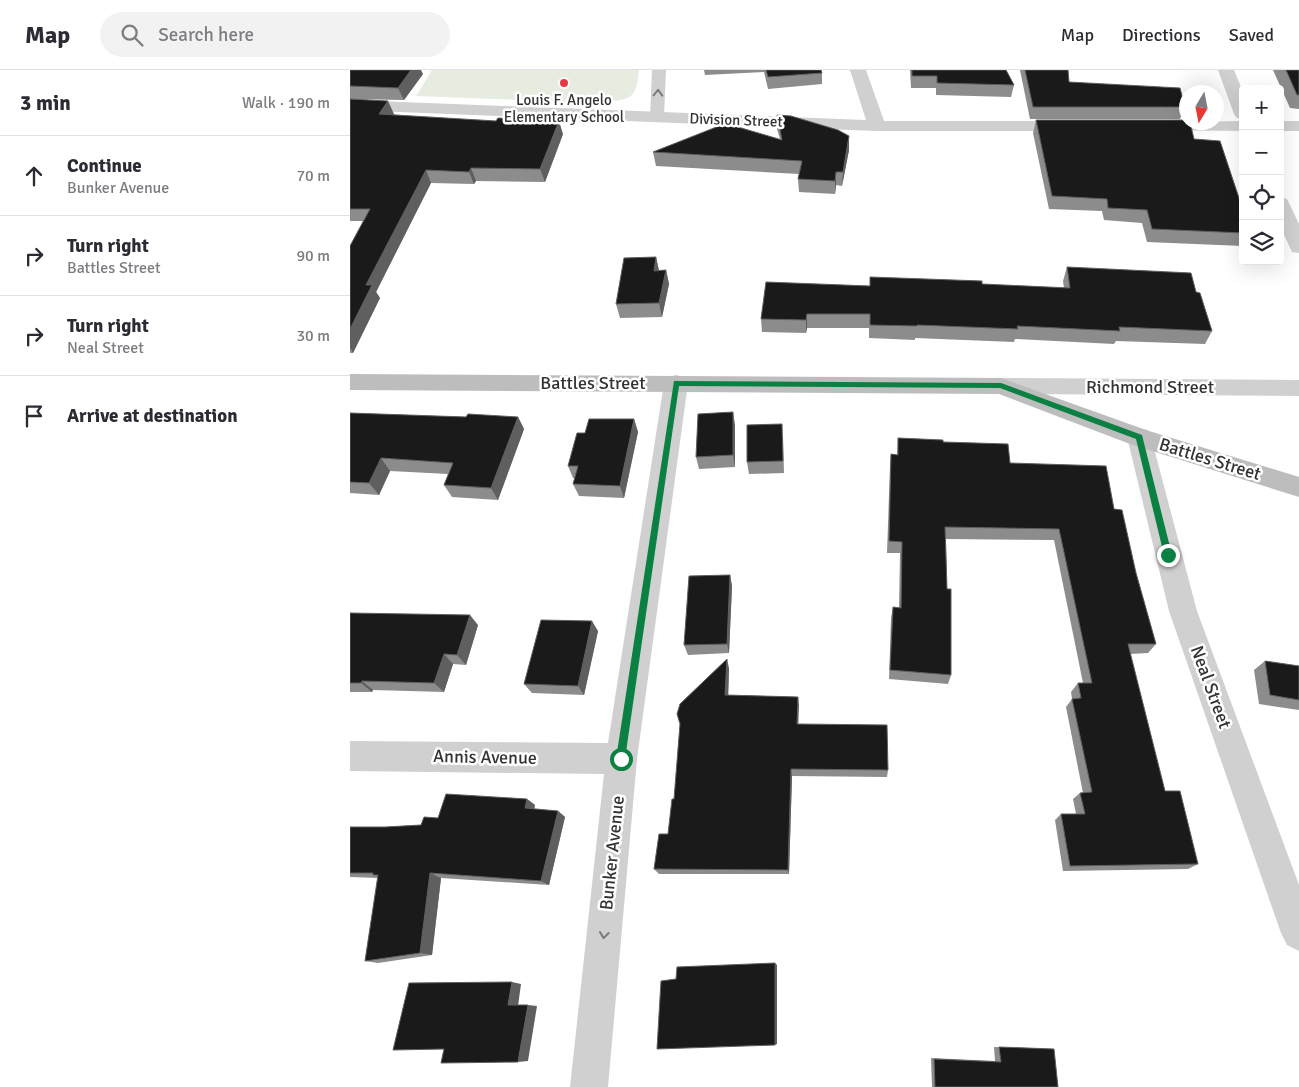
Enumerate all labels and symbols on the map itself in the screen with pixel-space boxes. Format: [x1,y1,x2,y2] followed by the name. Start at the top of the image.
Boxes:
[558,77,570,89] marker: Louis F. Angelo Elementary School
[1179,85,1224,130] north arrow
[653,89,663,97] one-way arrow
[504,91,624,126] place label: Louis F. Angelo Elementary School
[689,109,783,131] street label: Division Street
[540,372,646,394] street label: Battles Street
[1086,376,1214,398] street label: Richmond Street
[1156,433,1264,485] street label: Battles Street
[1157,544,1180,567] route end
[1186,643,1236,731] street label: Neal Street
[433,745,537,769] street label: Annis Avenue
[610,748,633,771] route start
[595,795,629,911] street label: Bunker Avenue
[598,931,609,939] one-way arrow

